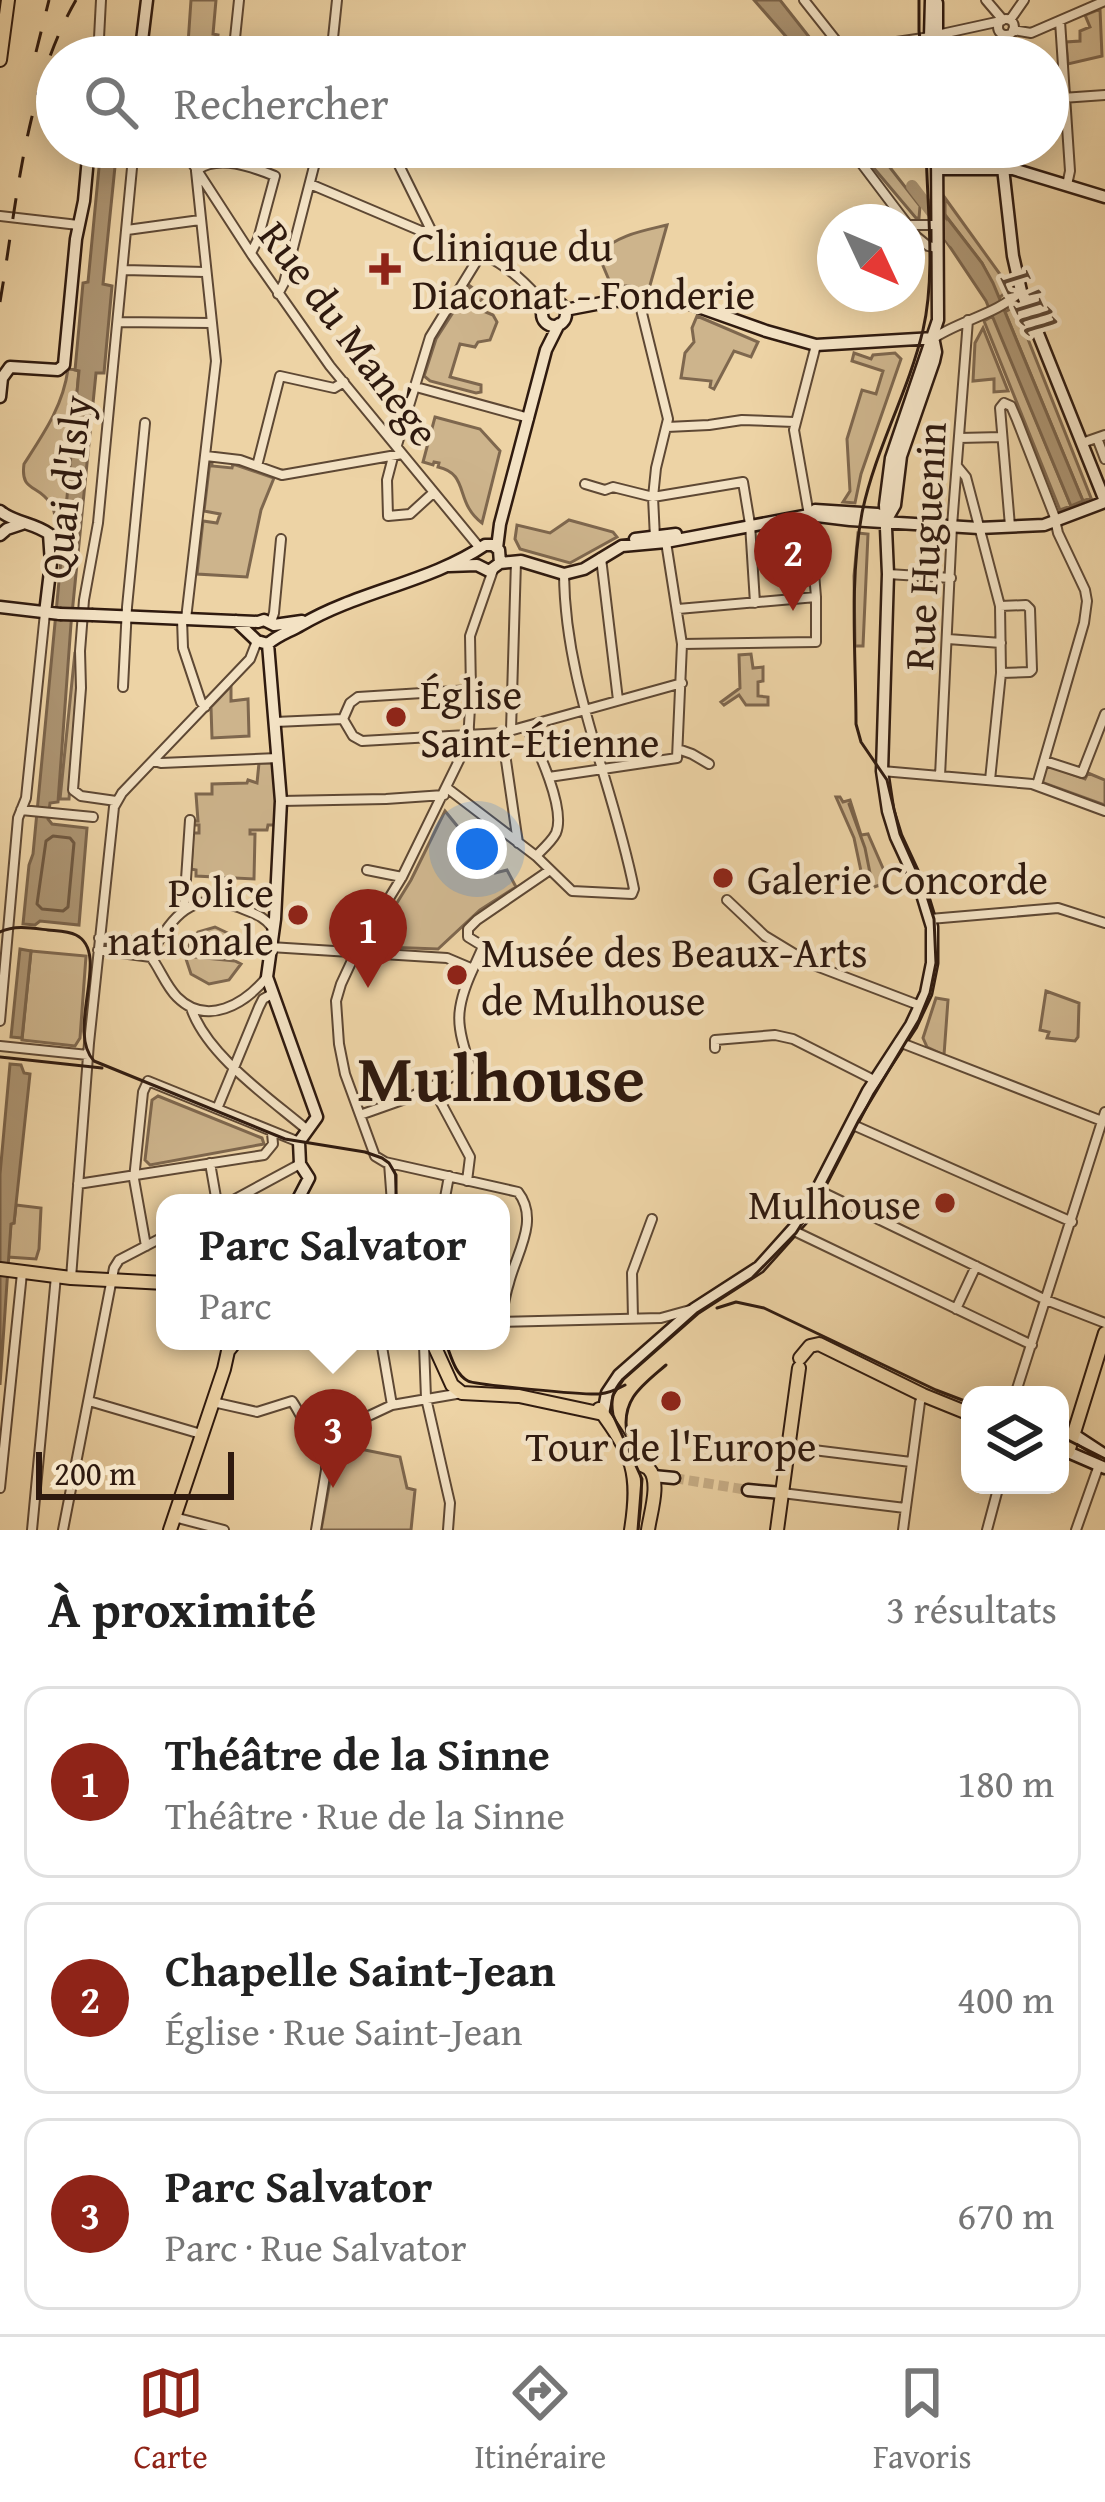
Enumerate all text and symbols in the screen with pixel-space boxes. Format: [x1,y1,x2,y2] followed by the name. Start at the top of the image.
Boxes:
[36,36,1069,168] search box
[78,69,144,135] icon: search
[174,70,389,135] text: Rechercher
[817,204,925,312] north arrow
[245,207,455,459] street label: Rue du Manège
[412,215,755,324] place label: Clinique du Diaconat - Fonderie
[369,253,401,285] marker: Clinique du Diaconat - Fonderie
[985,257,1072,344] water label: L'Ill
[23,392,107,582] street label: Quai d'Isly
[887,420,961,672] street label: Rue Huguenin
[754,512,832,611] pin: 2
[420,663,659,772] place label: Église Saint-Étienne
[383,704,409,730] marker: Église Saint-Étienne
[447,819,507,879] your location
[747,848,1048,909] place label: Galerie Concorde
[108,861,274,970] place label: Police nationale
[710,865,736,891] marker: Galerie Concorde
[329,889,407,988] pin: 1
[285,902,311,928] marker: Police nationale
[481,921,868,1030] place label: Musée des Beaux-Arts de Mulhouse
[444,962,470,988] marker: Musée des Beaux-Arts de Mulhouse
[357,1028,645,1125] district label: Mulhouse
[748,1173,921,1234] place label: Mulhouse
[932,1190,958,1216] marker: Mulhouse
[156,1194,510,1350] popup
[199,1211,467,1276] text: Parc Salvator
[199,1276,271,1333] text: Parc
[961,1386,1069,1494] map controls
[961,1386,1069,1494] button: layers
[658,1388,684,1414] marker: Tour de l'Europe
[294,1389,372,1488] pin: 3
[525,1415,817,1476] place label: Tour de l'Europe
[36,1446,234,1499] scale bar
[54,1449,136,1497] text: 200 m
[48,1571,316,1646] text: À proximité
[886,1580,1057,1637] text: 3 résultats
[165,1721,550,1786] text: Théâtre de la Sinne
[80,1754,100,1811] text: 1
[957,1754,1054,1811] text: 180 m
[165,1786,565,1843] text: Théâtre · Rue de la Sinne
[165,1937,556,2002] text: Chapelle Saint-Jean
[80,1970,100,2027] text: 2
[957,1970,1054,2027] text: 400 m
[165,2002,522,2059] text: Église · Rue Saint-Jean
[165,2153,432,2218] text: Parc Salvator
[80,2186,100,2243] text: 3
[957,2186,1054,2243] text: 670 m
[165,2218,467,2275] text: Parc · Rue Salvator
[133,2360,208,2480] tab: Carte
[474,2360,606,2480] tab: Itinéraire
[873,2360,972,2480] tab: Favoris

